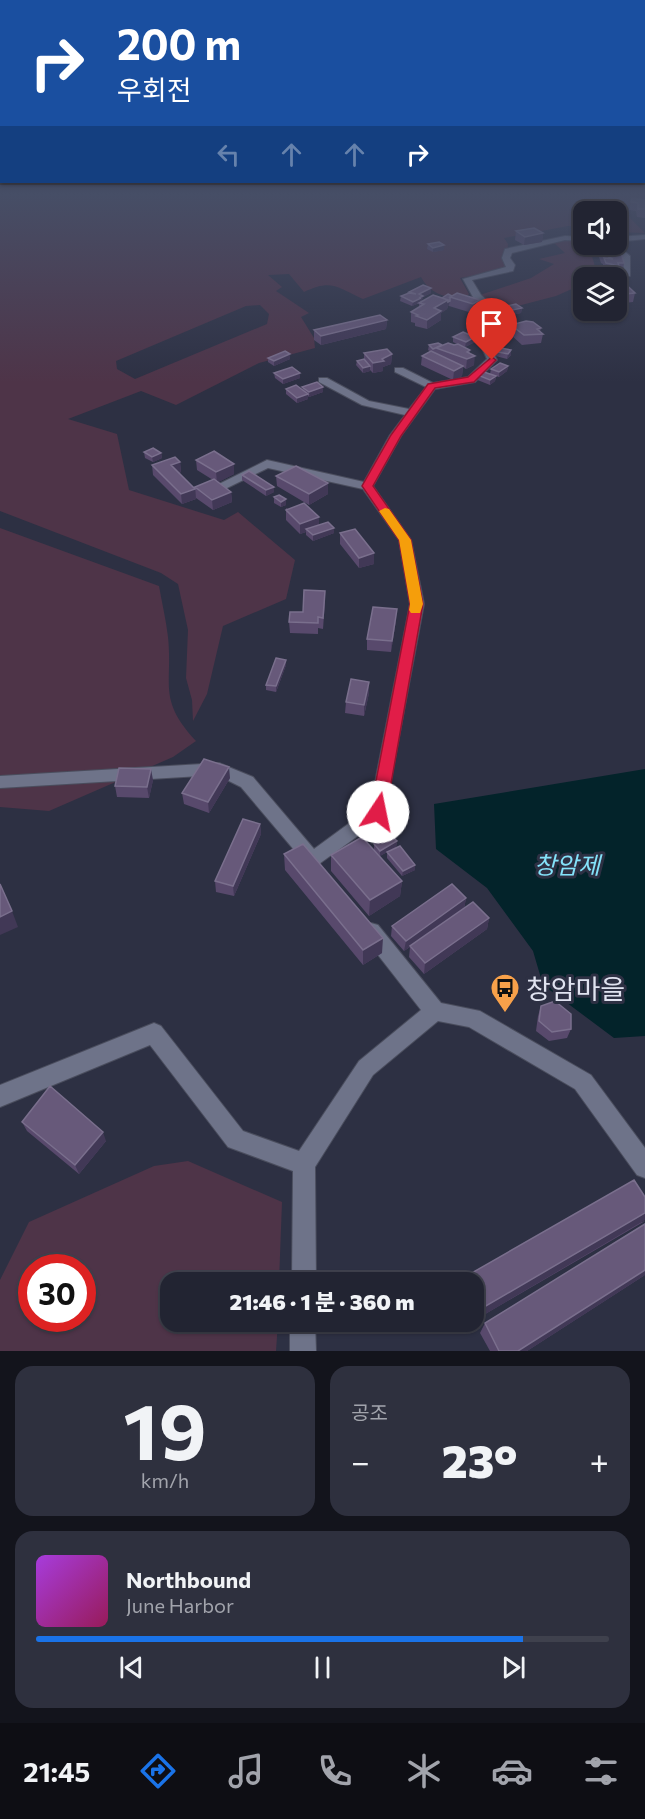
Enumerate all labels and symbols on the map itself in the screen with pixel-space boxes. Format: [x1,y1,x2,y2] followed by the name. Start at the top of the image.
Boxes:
[466,298,517,360] pin
[346,780,410,844] position arrow
[534,850,603,879] water label: 창암제
[489,972,521,1014] bus stop icon: 창암마을
[526,972,625,1005] place label: 창암마을
[18,1254,96,1332] speed limit sign: 30

